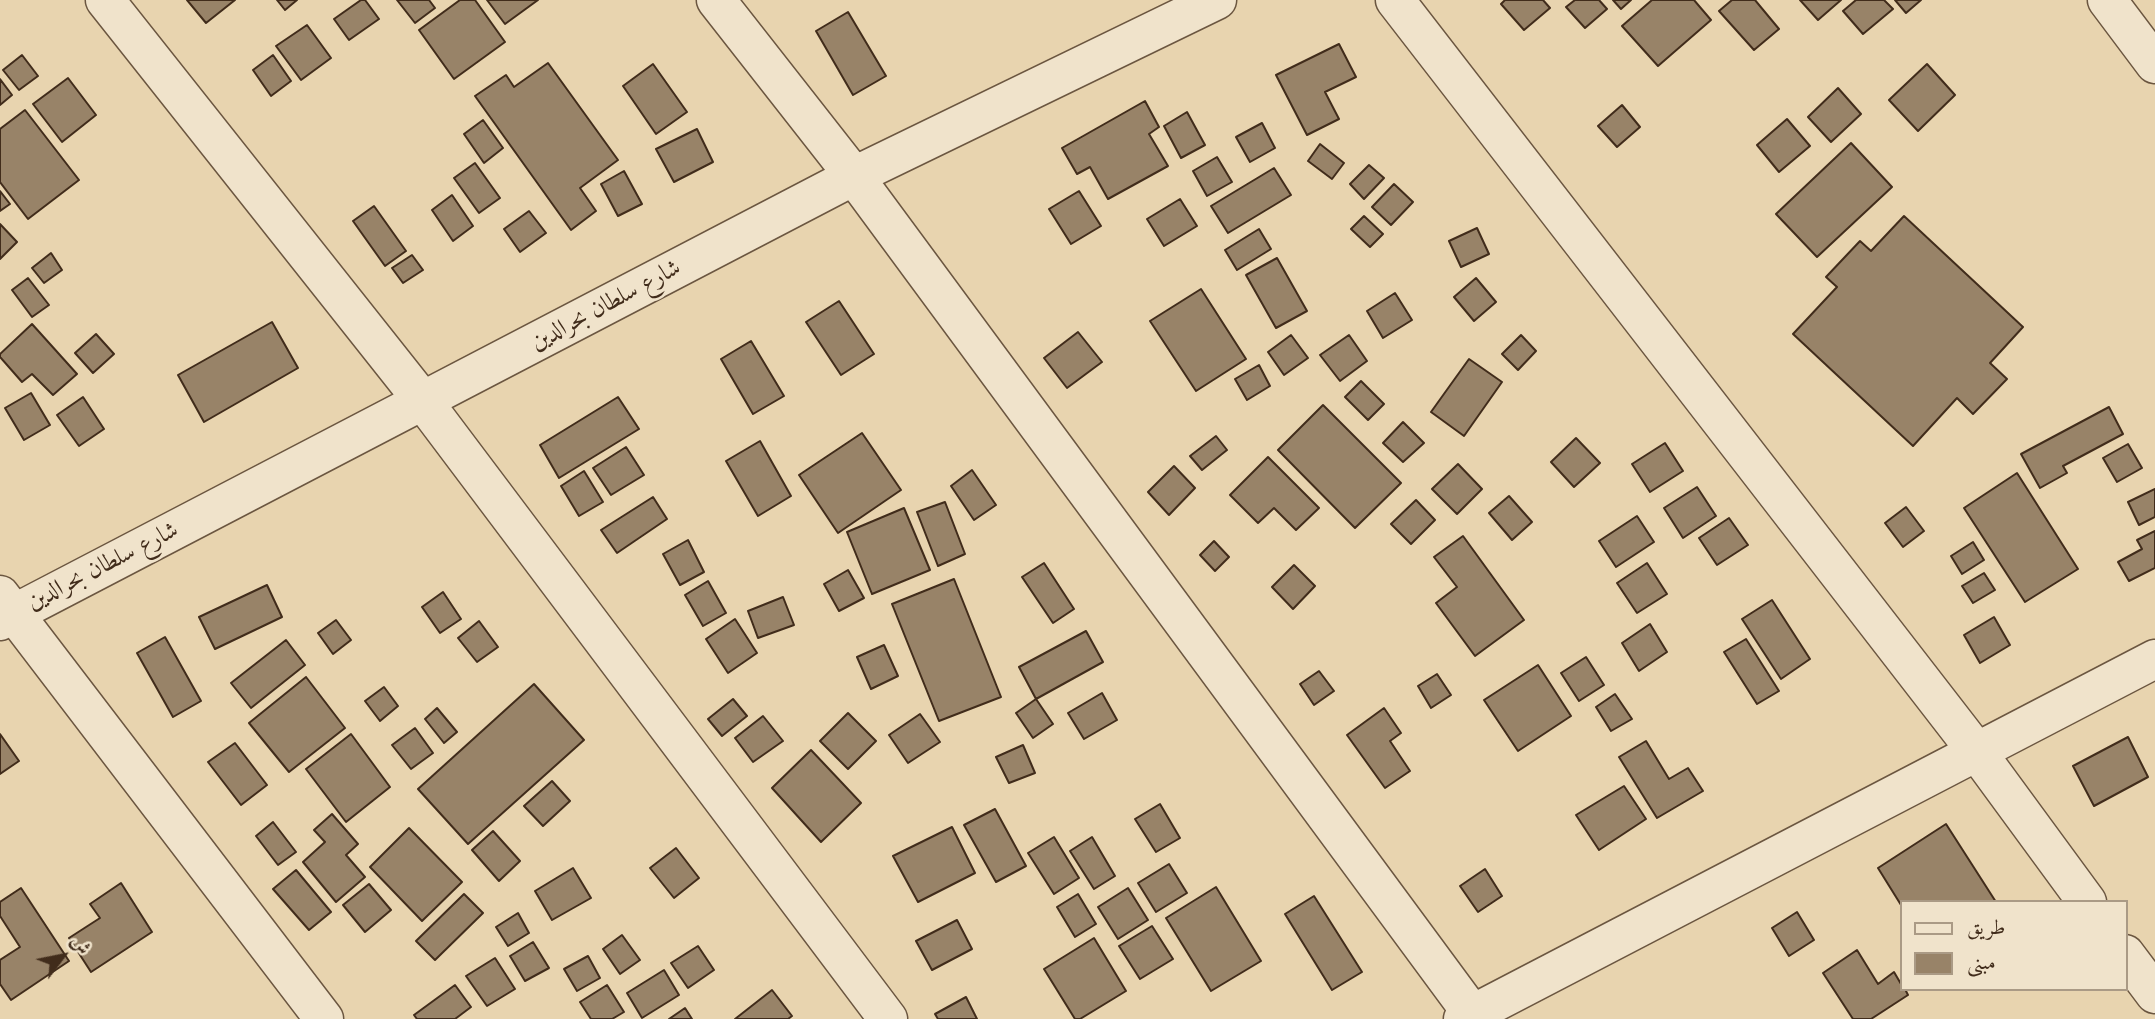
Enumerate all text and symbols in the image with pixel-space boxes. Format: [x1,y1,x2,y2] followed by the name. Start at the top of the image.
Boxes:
[526,254,686,358] street label: شارع سلطان بحرالدين
[22,516,184,618] street label: شارع سلطان بحرالدين
[1899,900,2127,991] legend
[1967,913,2005,942] text: طريق
[28,921,98,991] north arrow
[65,930,97,960] text: ش
[1967,948,1996,977] text: مبنى

